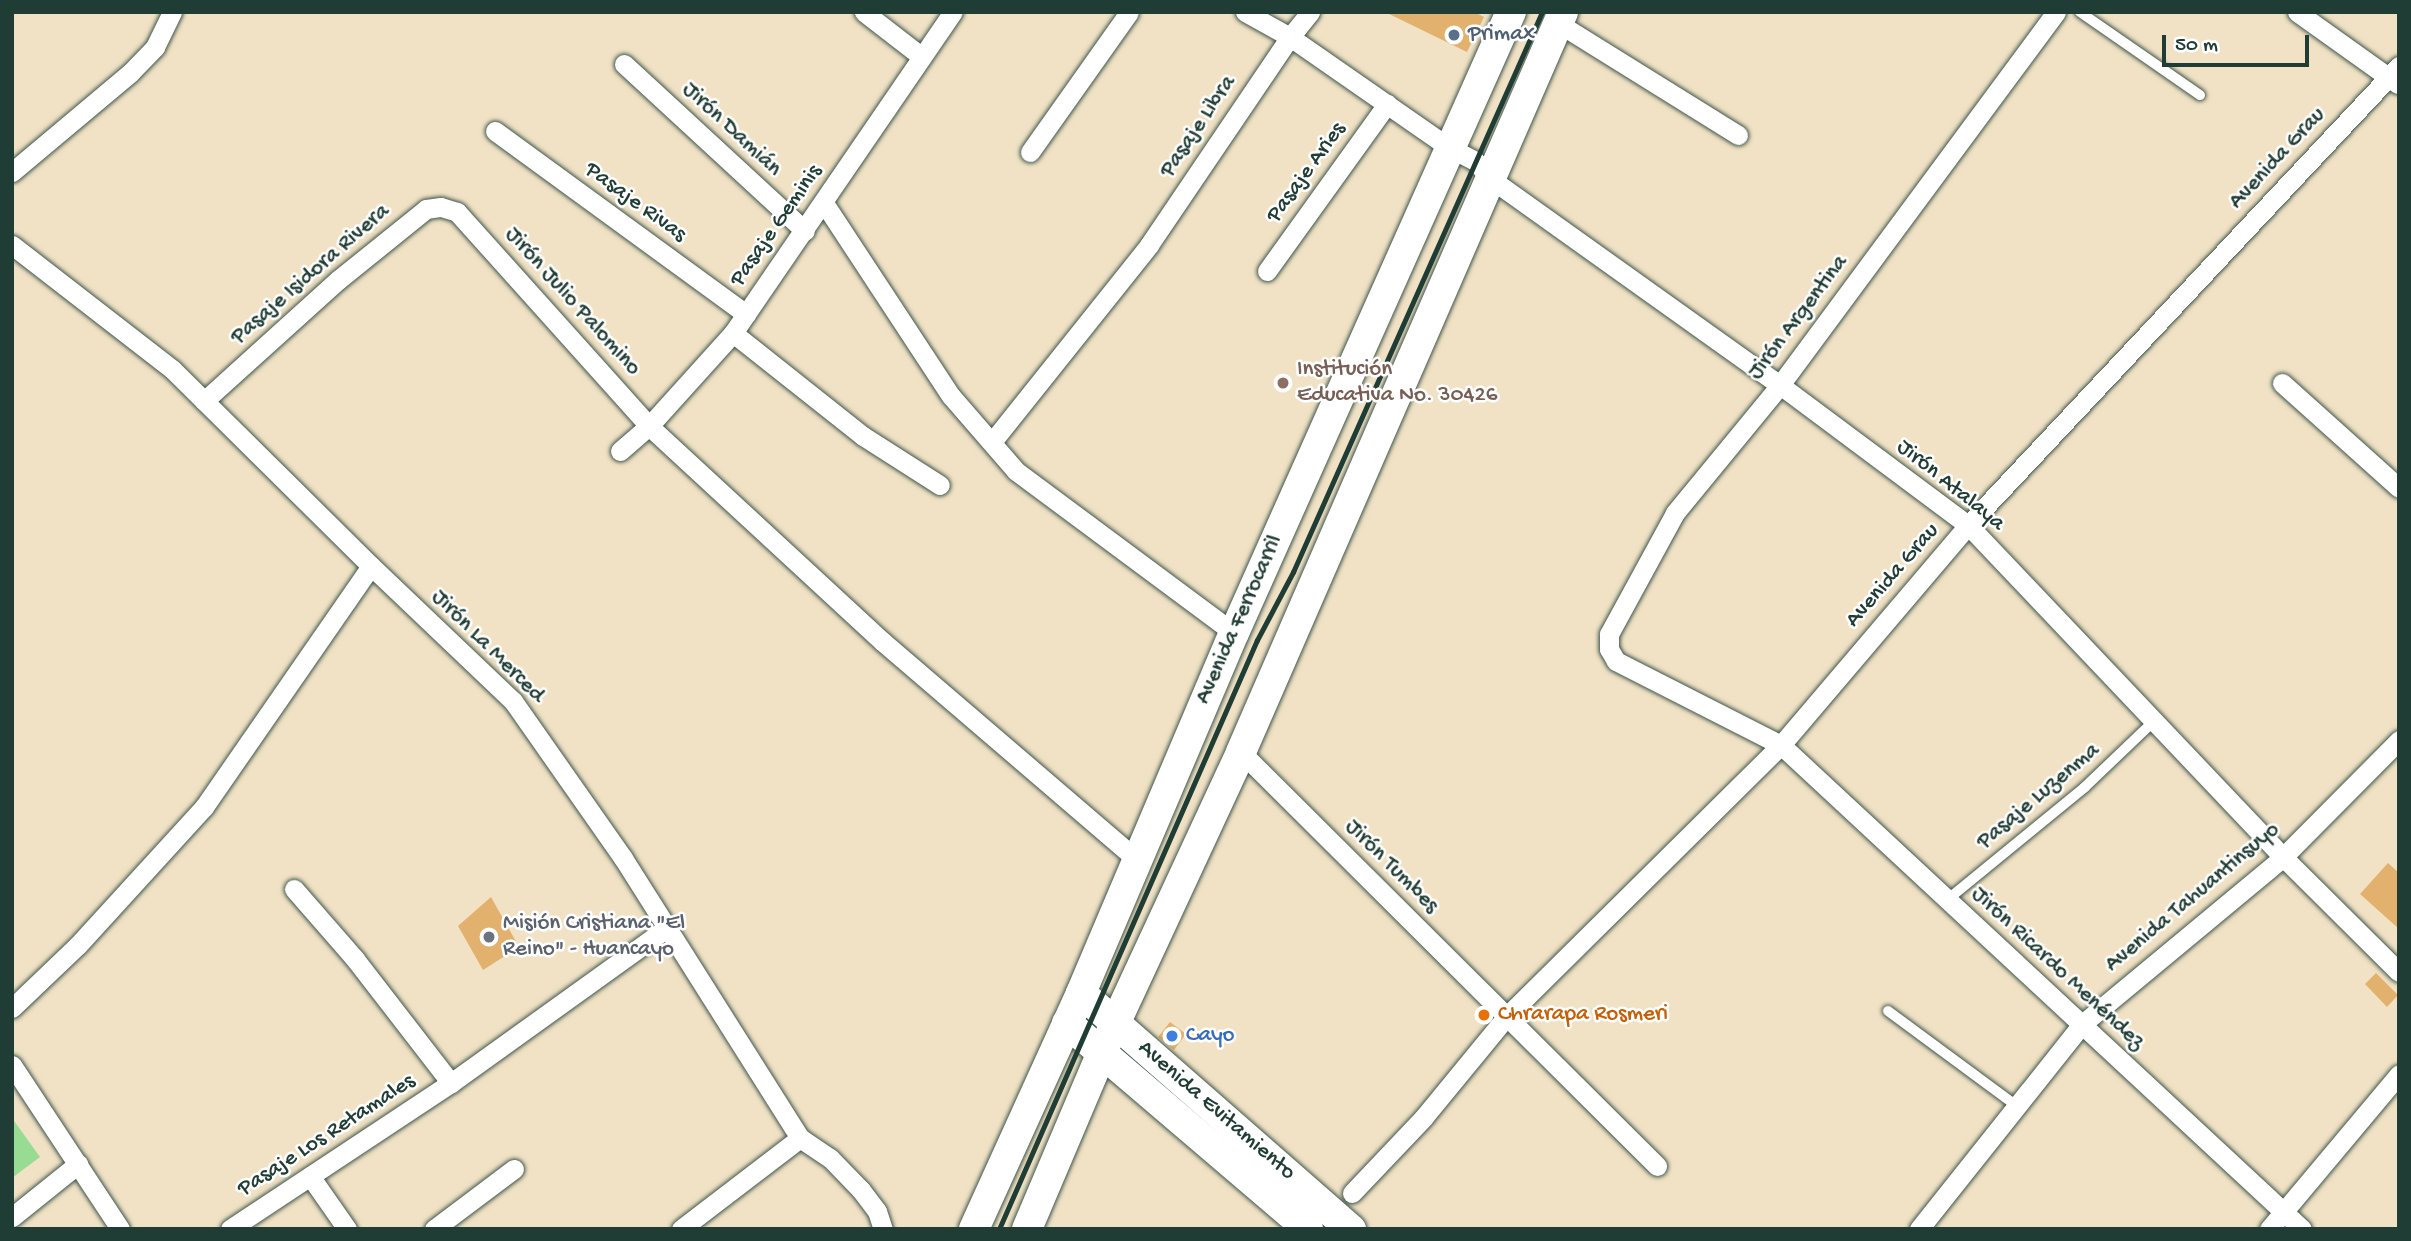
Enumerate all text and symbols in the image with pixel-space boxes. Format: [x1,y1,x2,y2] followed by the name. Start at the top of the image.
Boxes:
[1468,21,1535,49] place label: Primax
[2166,21,2313,65] scale bar
[1446,27,1462,43] marker: Primax
[2175,34,2218,59] text: 50 m
[1155,71,1243,183] street label: Pasaje Libra
[675,77,787,183] street label: Jirón Damián
[2224,102,2332,216] street label: Avenida Grau
[1261,117,1353,229] street label: Pasaje Aries
[579,157,691,249] street label: Pasaje Rivas
[725,160,829,292] street label: Pasaje Geminis
[226,199,396,351] street label: Pasaje Isidora Rivera
[498,222,646,382] street label: Jirón Julio Palomino
[1743,250,1855,386] street label: Jirón Argentina
[1297,356,1497,410] place label: Institución Educativa No. 30426
[1275,375,1291,391] marker: Institución Educativa No. 30426
[1890,434,2010,538] street label: Jirón Atalaya
[1840,518,1946,634] street label: Avenida Grau
[1190,531,1290,709] street label: Avenida Ferrocarril
[424,584,550,710] street label: Jirón La Merced
[1972,738,2106,856] street label: Pasaje Luzenma
[1338,814,1444,920] street label: Jirón Tumbes
[2100,817,2286,979] street label: Avenida Tahuantinsuyo
[1964,881,2150,1057] street label: Jirón Ricardo Menéndez
[503,910,685,964] place label: Misión Cristiana "El Reino" - Huancayo
[481,929,497,945] marker: Misión Cristiana "El Reino" - Huancayo
[1498,1001,1668,1029] place label: Chrarapa Rosmeri
[1476,1007,1492,1023] marker: Chrarapa Rosmeri
[1186,1022,1234,1050] place label: Cayo
[1164,1028,1180,1044] marker: Cayo
[1131,1035,1301,1187] street label: Avenida Evitamiento
[233,1068,421,1204] street label: Pasaje Los Retamales

